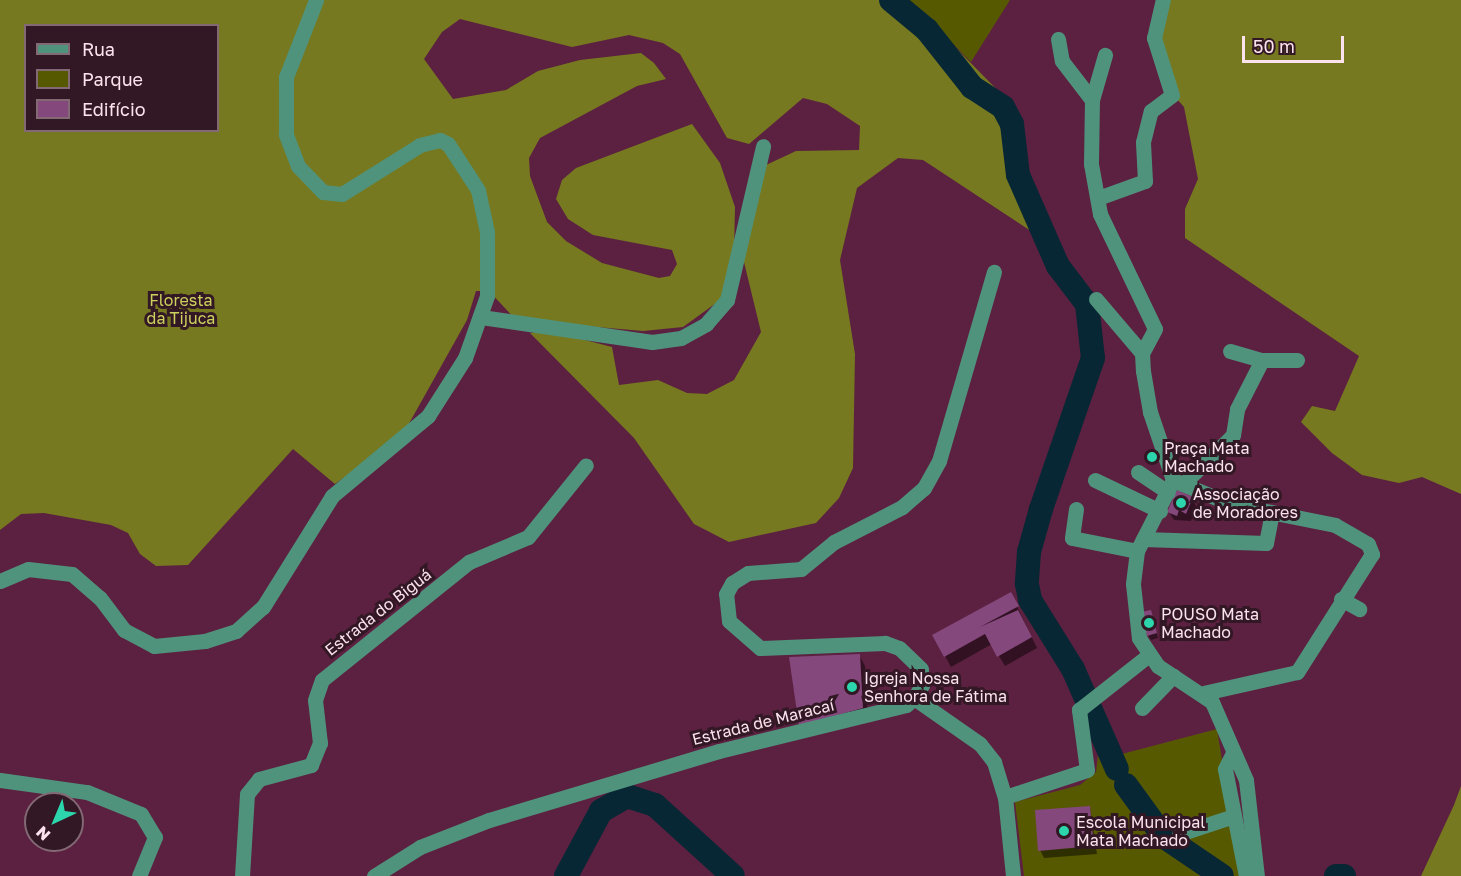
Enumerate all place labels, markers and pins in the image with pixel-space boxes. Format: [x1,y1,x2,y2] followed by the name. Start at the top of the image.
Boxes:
[1164,438,1249,476] place label: Praça Mata Machado
[1145,450,1159,464] marker: Praça Mata Machado
[1193,484,1298,522] place label: Associação de Moradores
[1174,496,1188,510] marker: Associação de Moradores
[1161,604,1259,642] place label: POUSO Mata Machado
[1142,616,1156,630] marker: POUSO Mata Machado
[864,668,1007,706] place label: Igreja Nossa Senhora de Fátima
[845,680,859,694] marker: Igreja Nossa Senhora de Fátima
[1076,812,1205,850] place label: Escola Municipal Mata Machado
[1057,824,1071,838] marker: Escola Municipal Mata Machado

